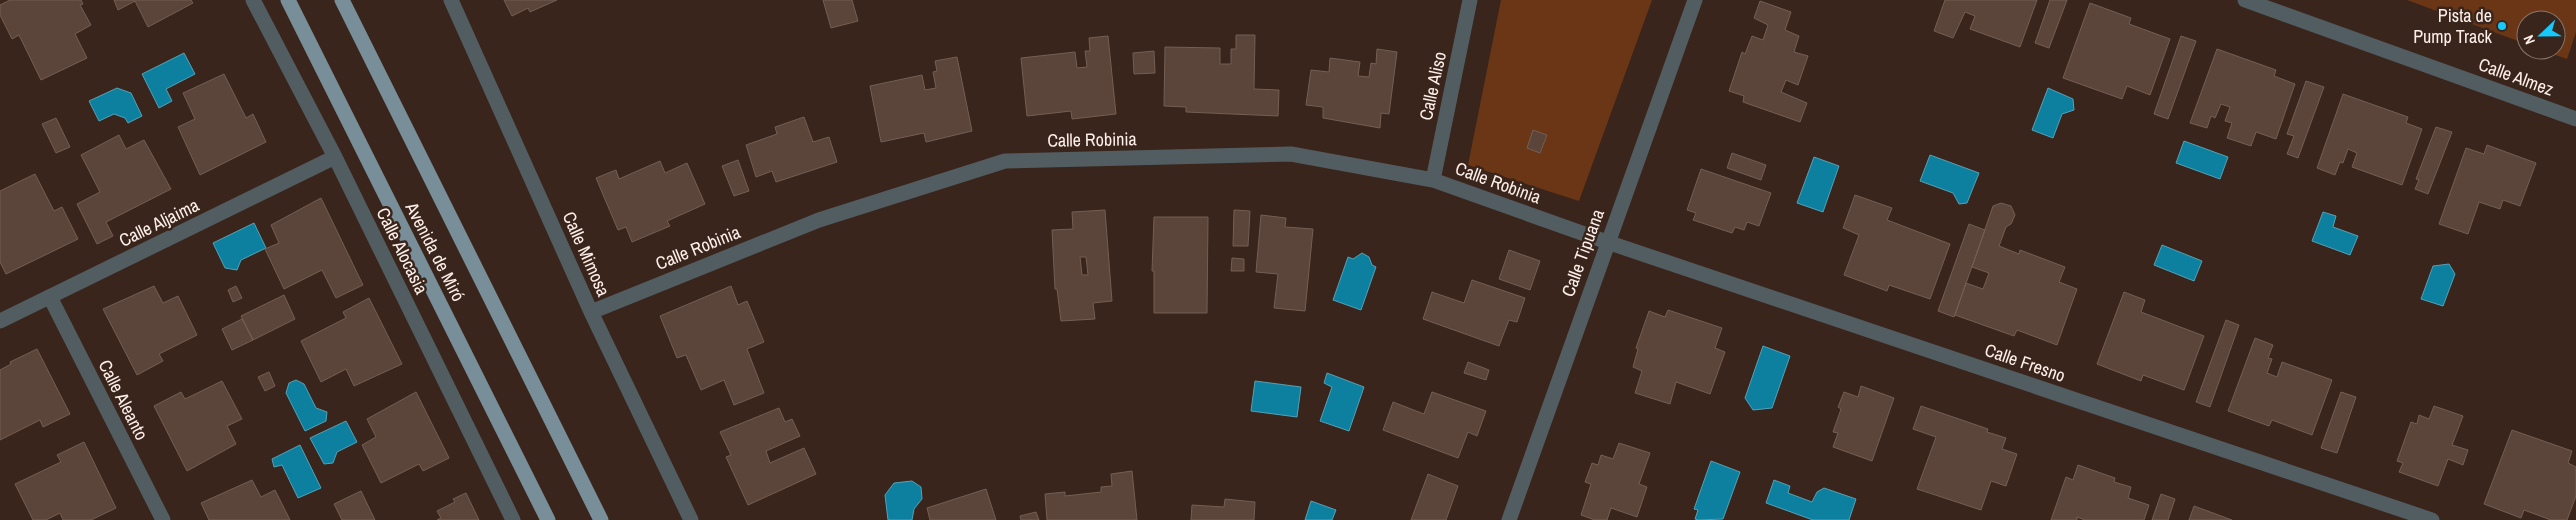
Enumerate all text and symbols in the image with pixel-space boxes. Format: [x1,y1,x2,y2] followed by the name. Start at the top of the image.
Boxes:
[2413,3,2493,49] place label: Pista de Pump Track
[2516,10,2566,60] north arrow
[2496,20,2508,32] marker: Pista de Pump Track
[2519,33,2539,47] text: N
[1413,49,1452,123] street label: Calle Aliso
[2475,51,2557,102] street label: Calle Almez
[1047,126,1137,153] street label: Calle Robinia
[1452,155,1544,210] street label: Calle Robinia
[115,192,203,253] street label: Calle Aljaima
[399,197,471,306] street label: Avenida de Miró
[371,203,434,298] street label: Calle Alocasia
[1555,206,1610,300] street label: Calle Tipuana
[557,208,616,300] street label: Calle Mimosa
[652,219,744,276] street label: Calle Robinia
[1982,337,2069,388] street label: Calle Fresno
[93,355,154,444] street label: Calle Aleanto

